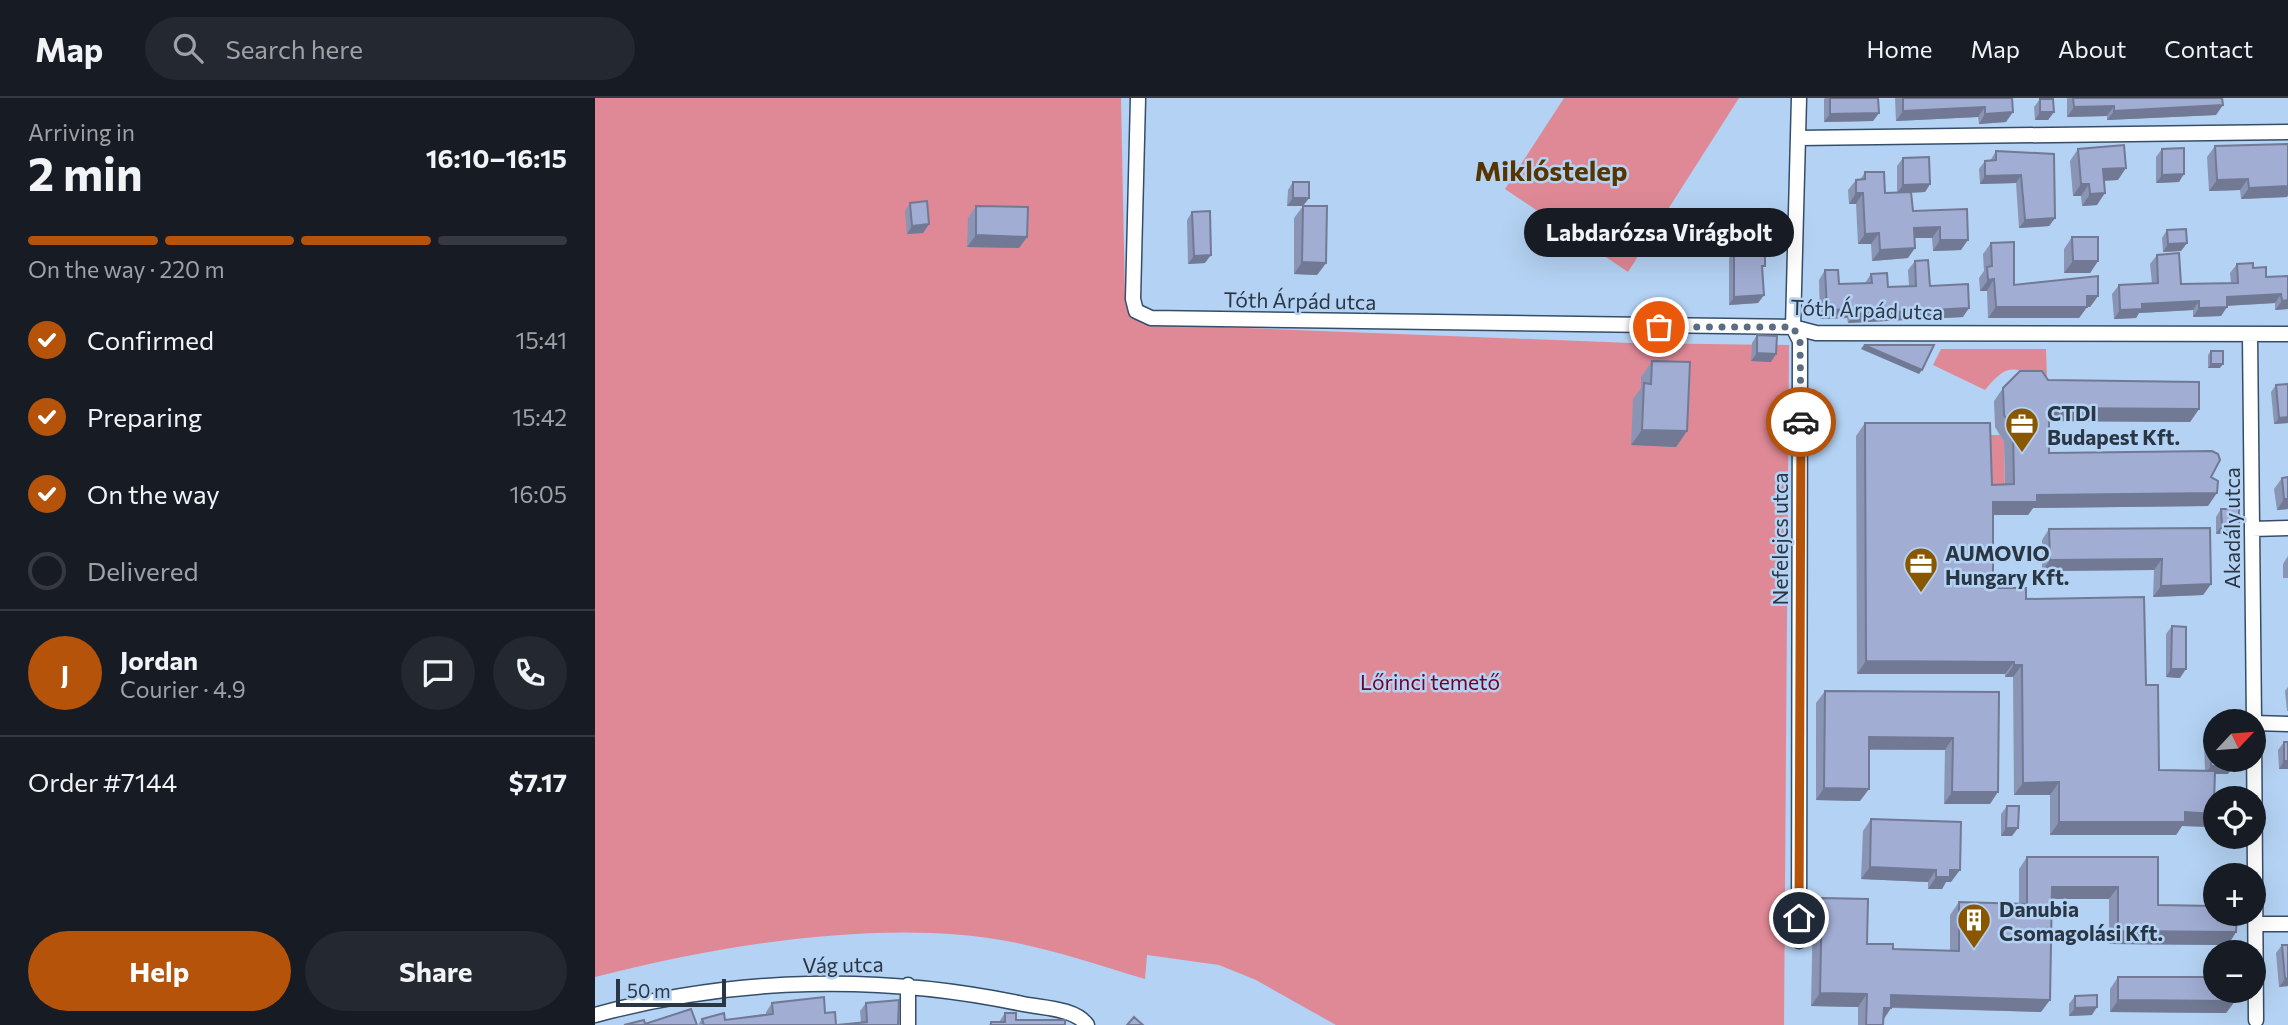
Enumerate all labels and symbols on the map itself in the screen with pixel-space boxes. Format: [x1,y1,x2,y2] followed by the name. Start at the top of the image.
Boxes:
[1474,153,1628,187] district label: Miklóstelep
[1524,208,1794,257] callout: Labdarózsa Virágbolt
[1223,286,1377,314] street label: Tóth Árpád utca
[1790,294,1944,324] street label: Tóth Árpád utca
[1629,297,1689,357] pin
[1766,387,1836,457] courier
[2047,400,2180,449] place label: CTDI Budapest Kft.
[2003,405,2041,454] office icon: CTDI Budapest Kft.
[2219,467,2244,589] street label: Akadály utca
[1767,473,1792,605] street label: Nefelejcs utca
[1945,540,2069,589] place label: AUMOVIO Hungary Kft.
[1902,545,1940,594] office icon: AUMOVIO Hungary Kft.
[1360,669,1500,694] park label: Lőrinci temető
[2203,709,2266,772] north arrow
[1769,888,1829,948] pin
[1999,896,2163,945] place label: Danubia Csomagolási Kft.
[1955,901,1993,950] building icon: Danubia Csomagolási Kft.
[802,951,884,977] street label: Vág utca
[616,976,726,1008] scale bar

